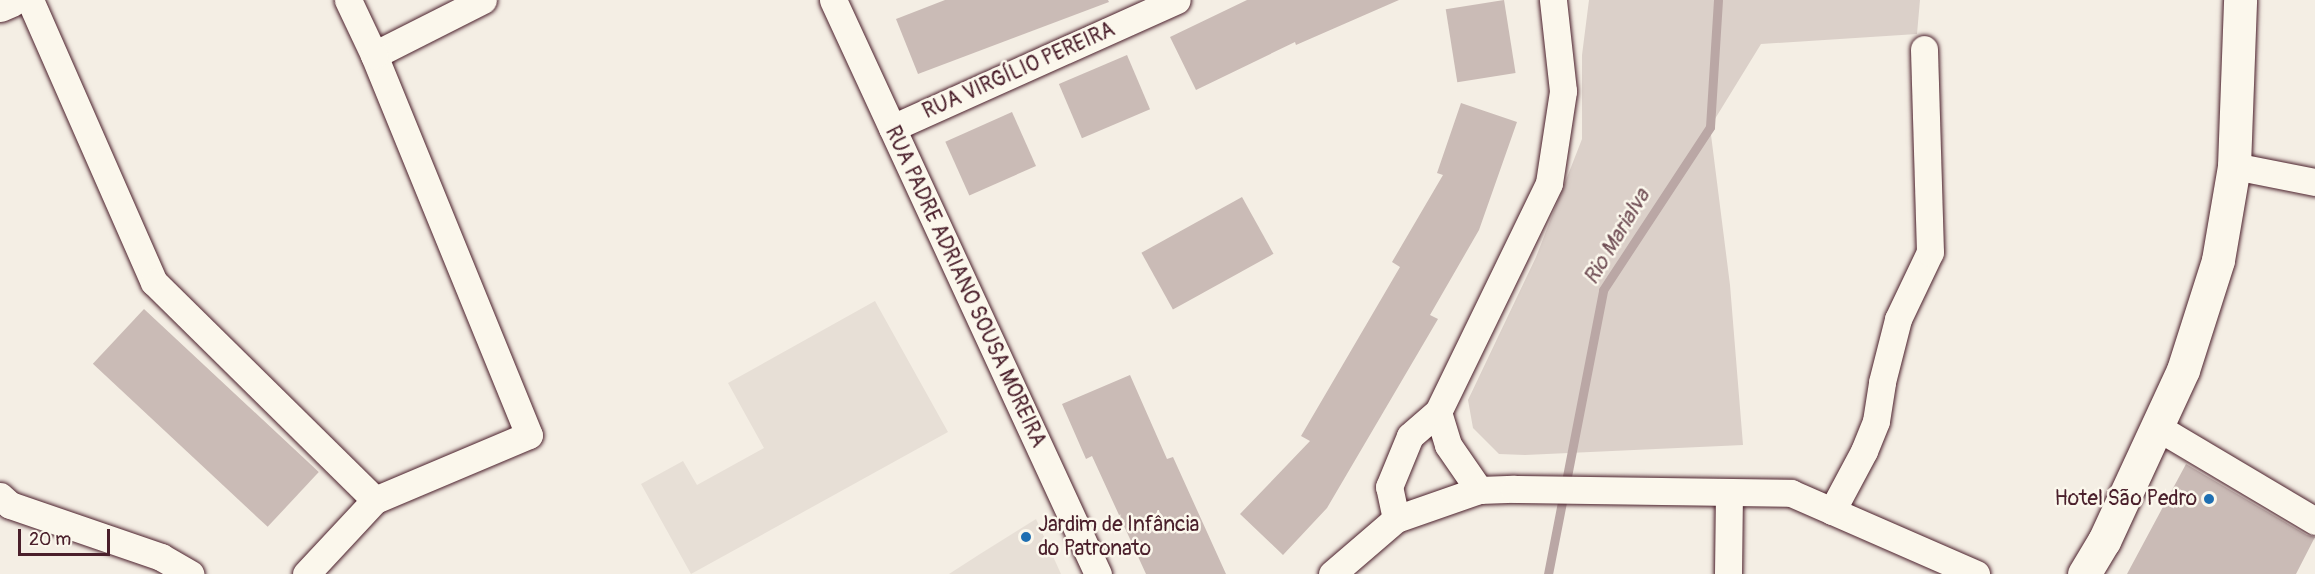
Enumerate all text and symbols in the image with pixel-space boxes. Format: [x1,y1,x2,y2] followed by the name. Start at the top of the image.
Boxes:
[919,17,1119,125] street label: RUA VIRGÍLIO PEREIRA
[879,122,1051,452] street label: RUA PADRE ADRIANO SOUSA MOREIRA
[1578,184,1656,290] water label: Rio Marialva
[2055,486,2197,512] place label: Hotel São Pedro
[2202,492,2216,506] marker: Hotel São Pedro
[1038,512,1199,562] place label: Jardim de Infância do Patronato
[21,517,112,555] scale bar
[29,528,71,551] text: 20 m
[1019,530,1033,544] marker: Jardim de Infância do Patronato

